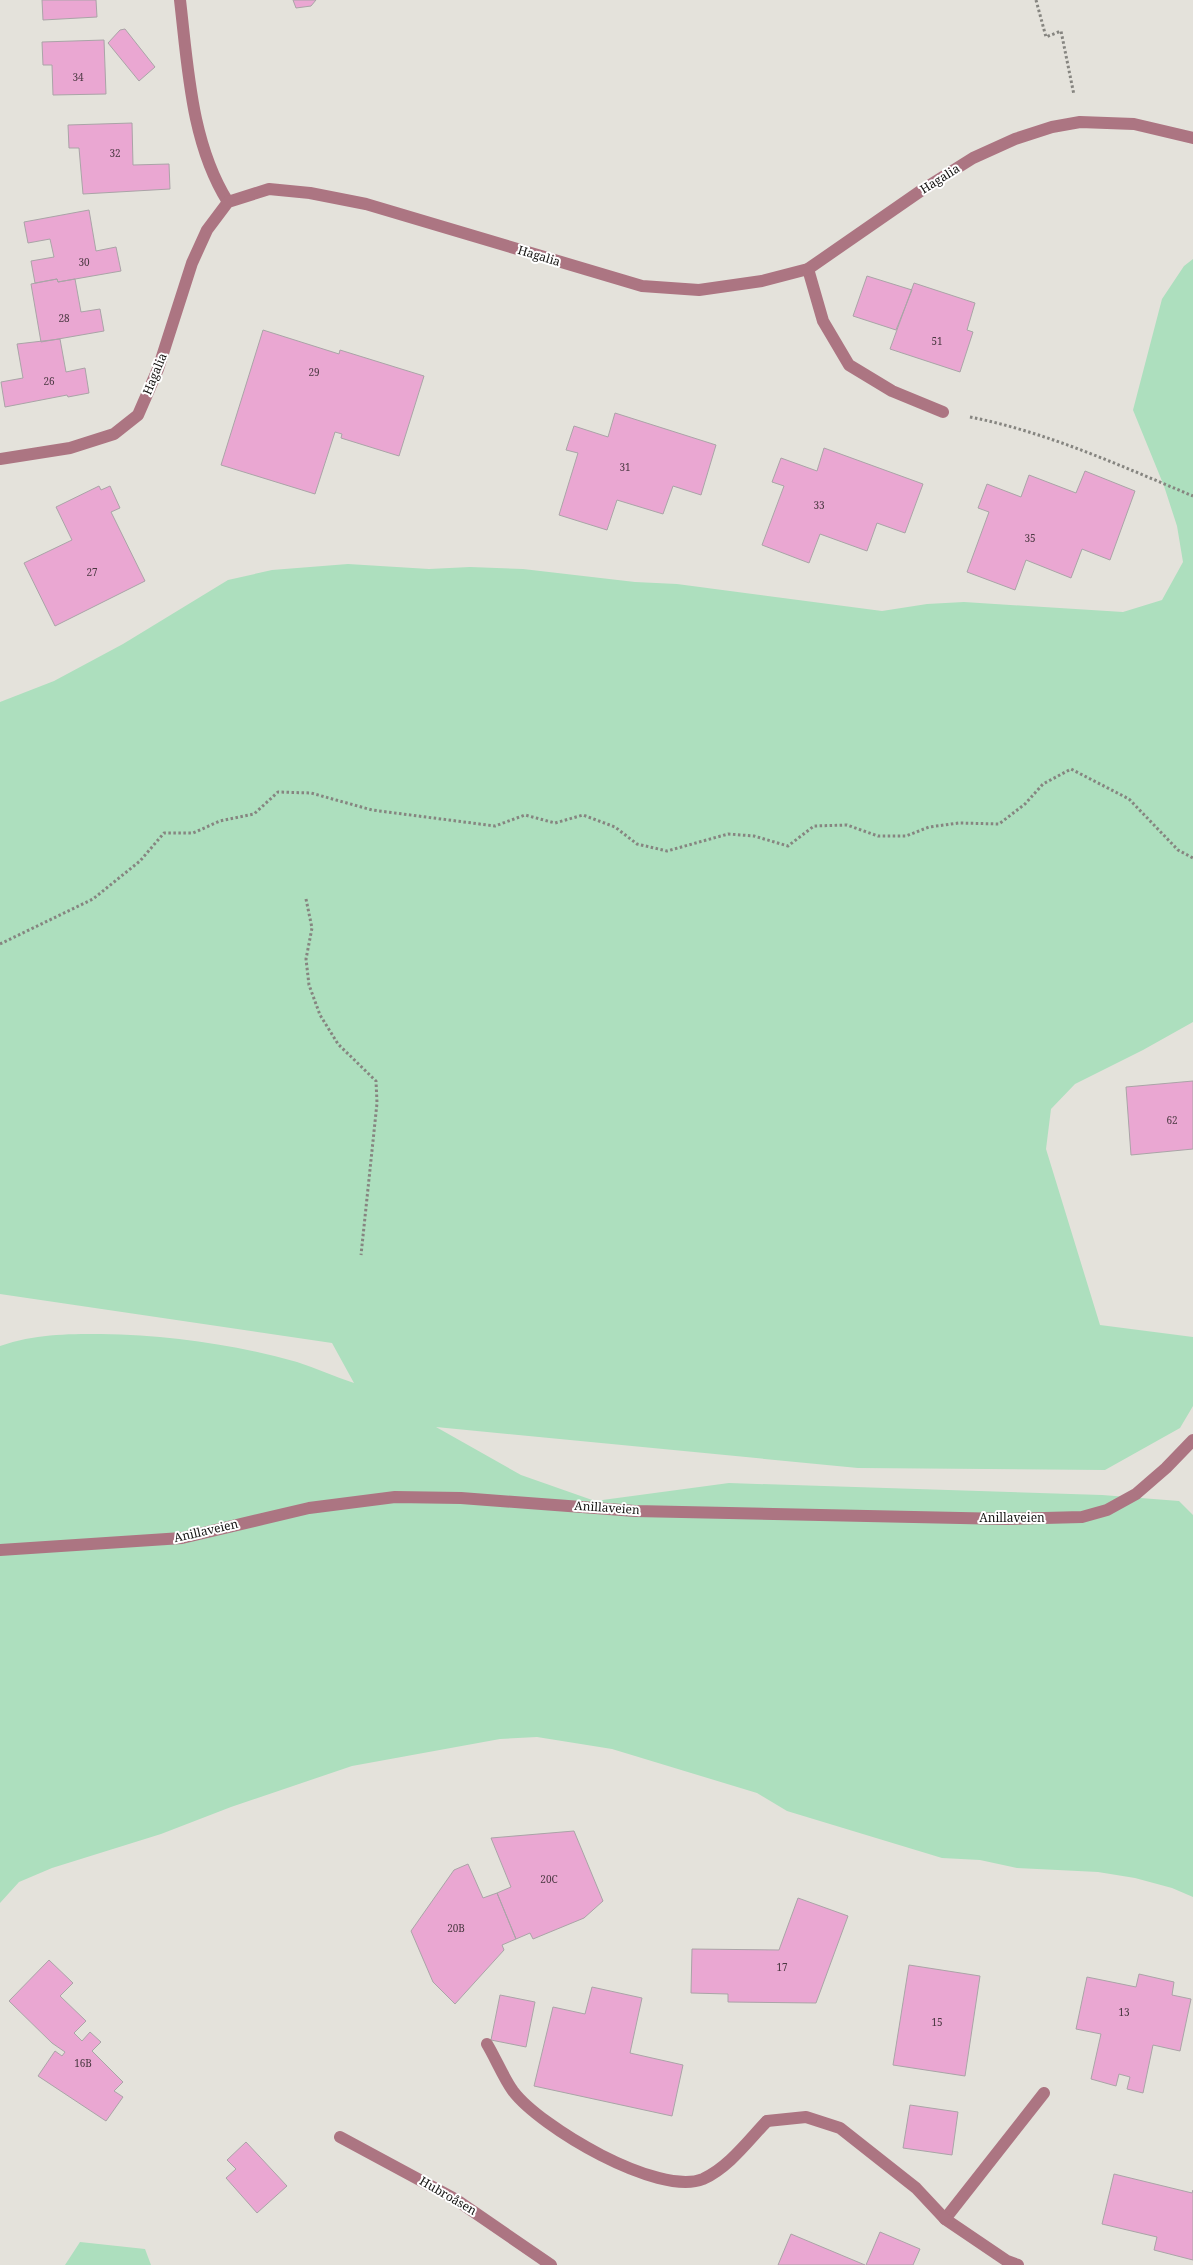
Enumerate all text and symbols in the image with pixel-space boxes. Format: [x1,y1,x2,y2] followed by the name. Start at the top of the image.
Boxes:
[72,70,84,84] house number: 34
[109,146,121,160] house number: 32
[917,160,963,197] street label: Hagalia
[516,241,563,270] street label: Hagalia
[78,255,90,269] house number: 30
[58,311,70,325] house number: 28
[931,334,943,348] house number: 51
[138,350,171,397] street label: Hagalia
[308,365,320,379] house number: 29
[43,374,55,388] house number: 26
[619,460,631,474] house number: 31
[813,498,825,512] house number: 33
[1024,531,1036,545] house number: 35
[86,565,98,579] house number: 27
[1166,1113,1178,1127] house number: 62
[574,1497,641,1518] street label: Anillaveien
[979,1509,1045,1526] street label: Anillaveien
[172,1515,240,1546] street label: Anillaveien
[540,1872,558,1886] house number: 20C
[447,1921,465,1935] house number: 20B
[776,1960,788,1974] house number: 17
[1118,2005,1130,2019] house number: 13
[931,2015,943,2029] house number: 15
[74,2056,92,2070] house number: 16B
[417,2172,480,2219] street label: Hubroåsen

